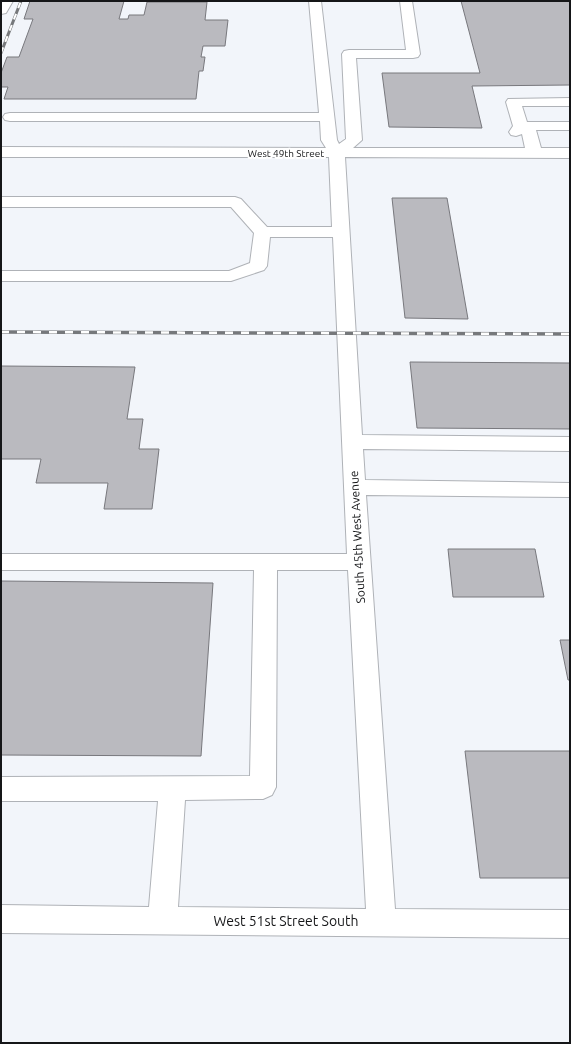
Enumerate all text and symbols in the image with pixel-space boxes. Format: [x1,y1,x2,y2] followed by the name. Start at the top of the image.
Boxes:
[248,148,324,159] street label: West 49th Street
[347,470,367,604] street label: South 45th West Avenue
[213,913,359,929] street label: West 51st Street South

